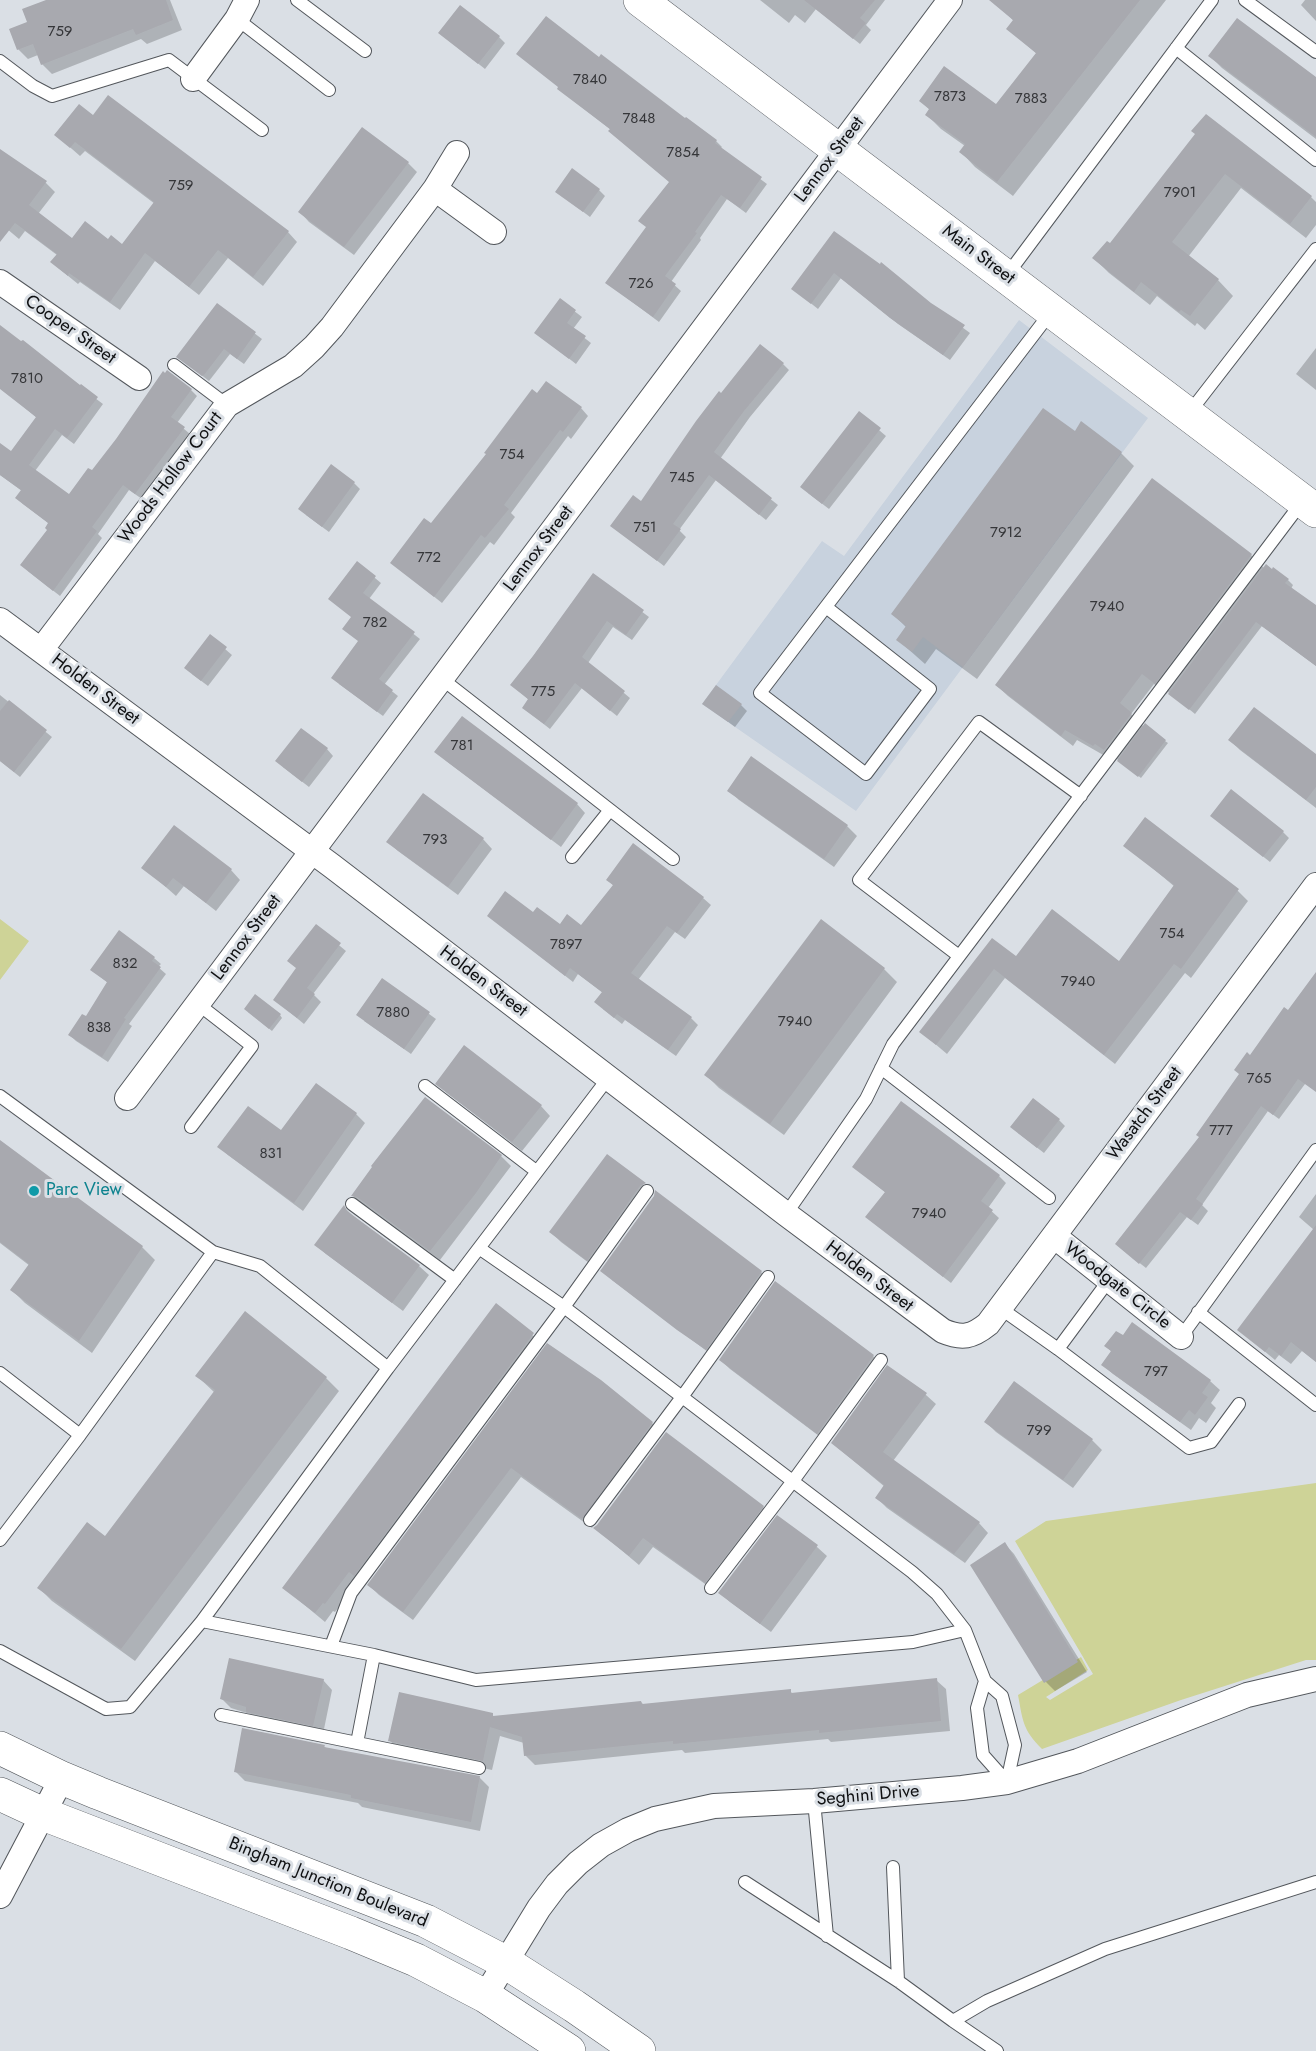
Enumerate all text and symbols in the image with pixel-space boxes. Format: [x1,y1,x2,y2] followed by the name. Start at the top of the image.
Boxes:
[48,23,72,41] house number: 759
[573,71,607,89] house number: 7840
[934,88,966,106] house number: 7873
[1015,90,1047,108] house number: 7883
[623,110,655,128] house number: 7848
[791,113,869,207] street label: Lennox Street
[666,144,700,162] house number: 7854
[169,177,193,195] house number: 759
[1164,184,1196,202] house number: 7901
[937,221,1019,289] street label: Main Street
[628,275,654,293] house number: 726
[20,291,120,369] street label: Cooper Street
[11,370,43,388] house number: 7810
[114,408,228,548] street label: Woods Hollow Court
[499,446,525,464] house number: 754
[669,469,695,487] house number: 745
[500,502,578,596] street label: Lennox Street
[633,519,657,537] house number: 751
[990,524,1022,542] house number: 7912
[417,549,441,567] house number: 772
[1090,598,1124,616] house number: 7940
[363,614,387,632] house number: 782
[47,650,143,730] street label: Holden Street
[531,683,555,701] house number: 775
[451,737,473,755] house number: 781
[423,831,447,849] house number: 793
[208,891,286,985] street label: Lennox Street
[1159,925,1185,943] house number: 754
[550,936,582,954] house number: 7897
[435,942,531,1022] street label: Holden Street
[113,955,137,973] house number: 832
[1061,973,1095,991] house number: 7940
[376,1004,410,1022] house number: 7880
[778,1013,812,1031] house number: 7940
[87,1019,111,1037] house number: 838
[1103,1063,1187,1165] street label: Wasatch Street
[1247,1070,1271,1088] house number: 765
[1209,1122,1233,1140] house number: 777
[259,1145,283,1163] house number: 831
[46,1180,122,1202] place label: Parc View
[27,1184,41,1198] marker: Parc View
[912,1205,946,1223] house number: 7940
[821,1237,917,1317] street label: Holden Street
[1059,1238,1175,1334] street label: Woodgate Circle
[1144,1363,1168,1381] house number: 797
[1026,1422,1052,1440] house number: 799
[816,1781,920,1811] street label: Seghini Drive
[225,1833,431,1933] street label: Bingham Junction Boulevard

